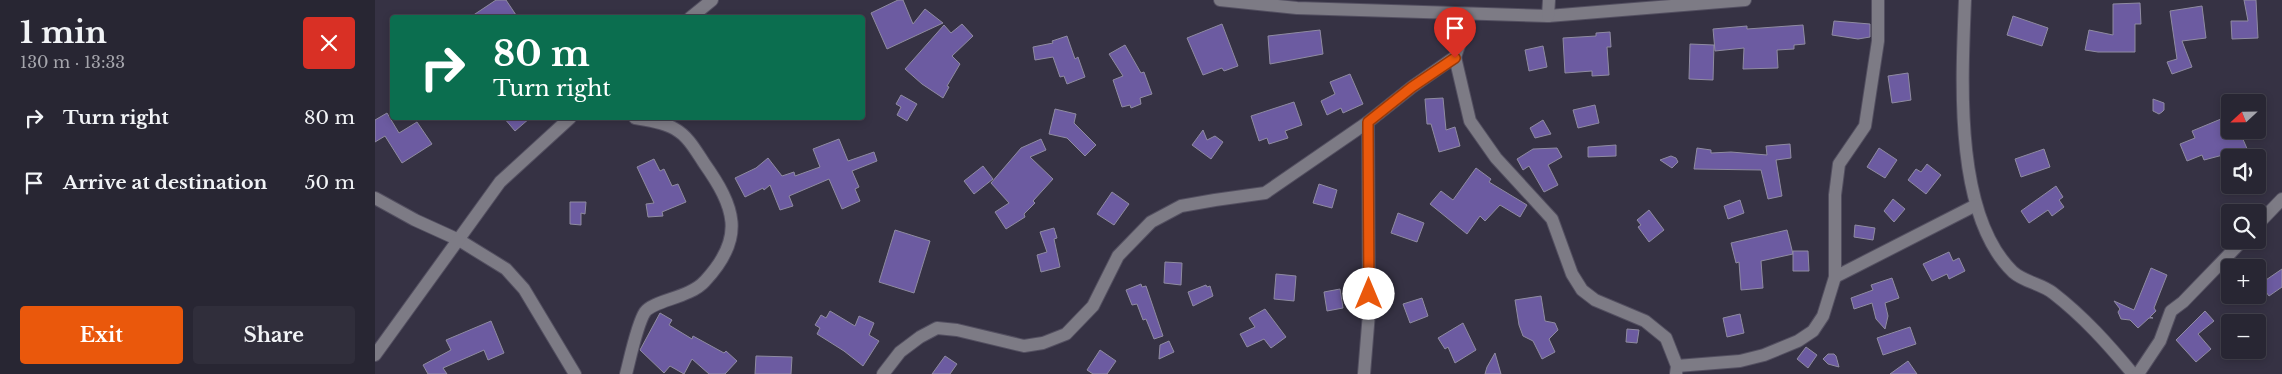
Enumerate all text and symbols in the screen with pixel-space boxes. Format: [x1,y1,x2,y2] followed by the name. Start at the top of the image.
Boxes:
[1434,7,1476,58] pin
[20,14,107,51] text: 1 min
[1441,14,1469,42] icon: arrive
[303,17,355,69] button: close
[493,32,590,75] text: 80 m
[410,35,475,100] icon: right
[20,52,125,72] text: 130 m · 13:33
[493,75,611,102] text: Turn right
[2221,94,2266,139] north arrow
[2221,94,2266,359] map controls
[20,104,48,132] icon: right
[63,106,169,129] text: Turn right
[304,106,355,129] text: 80 m
[2221,149,2266,194] button: sound
[20,169,48,197] icon: arrive
[63,171,267,194] text: Arrive at destination
[305,171,355,194] text: 50 m
[2221,204,2266,249] button: search
[2221,259,2266,304] button: +
[1342,267,1394,319] position arrow
[20,306,183,364] button: Exit
[193,306,355,364] button: Share
[2221,314,2266,359] button: −

